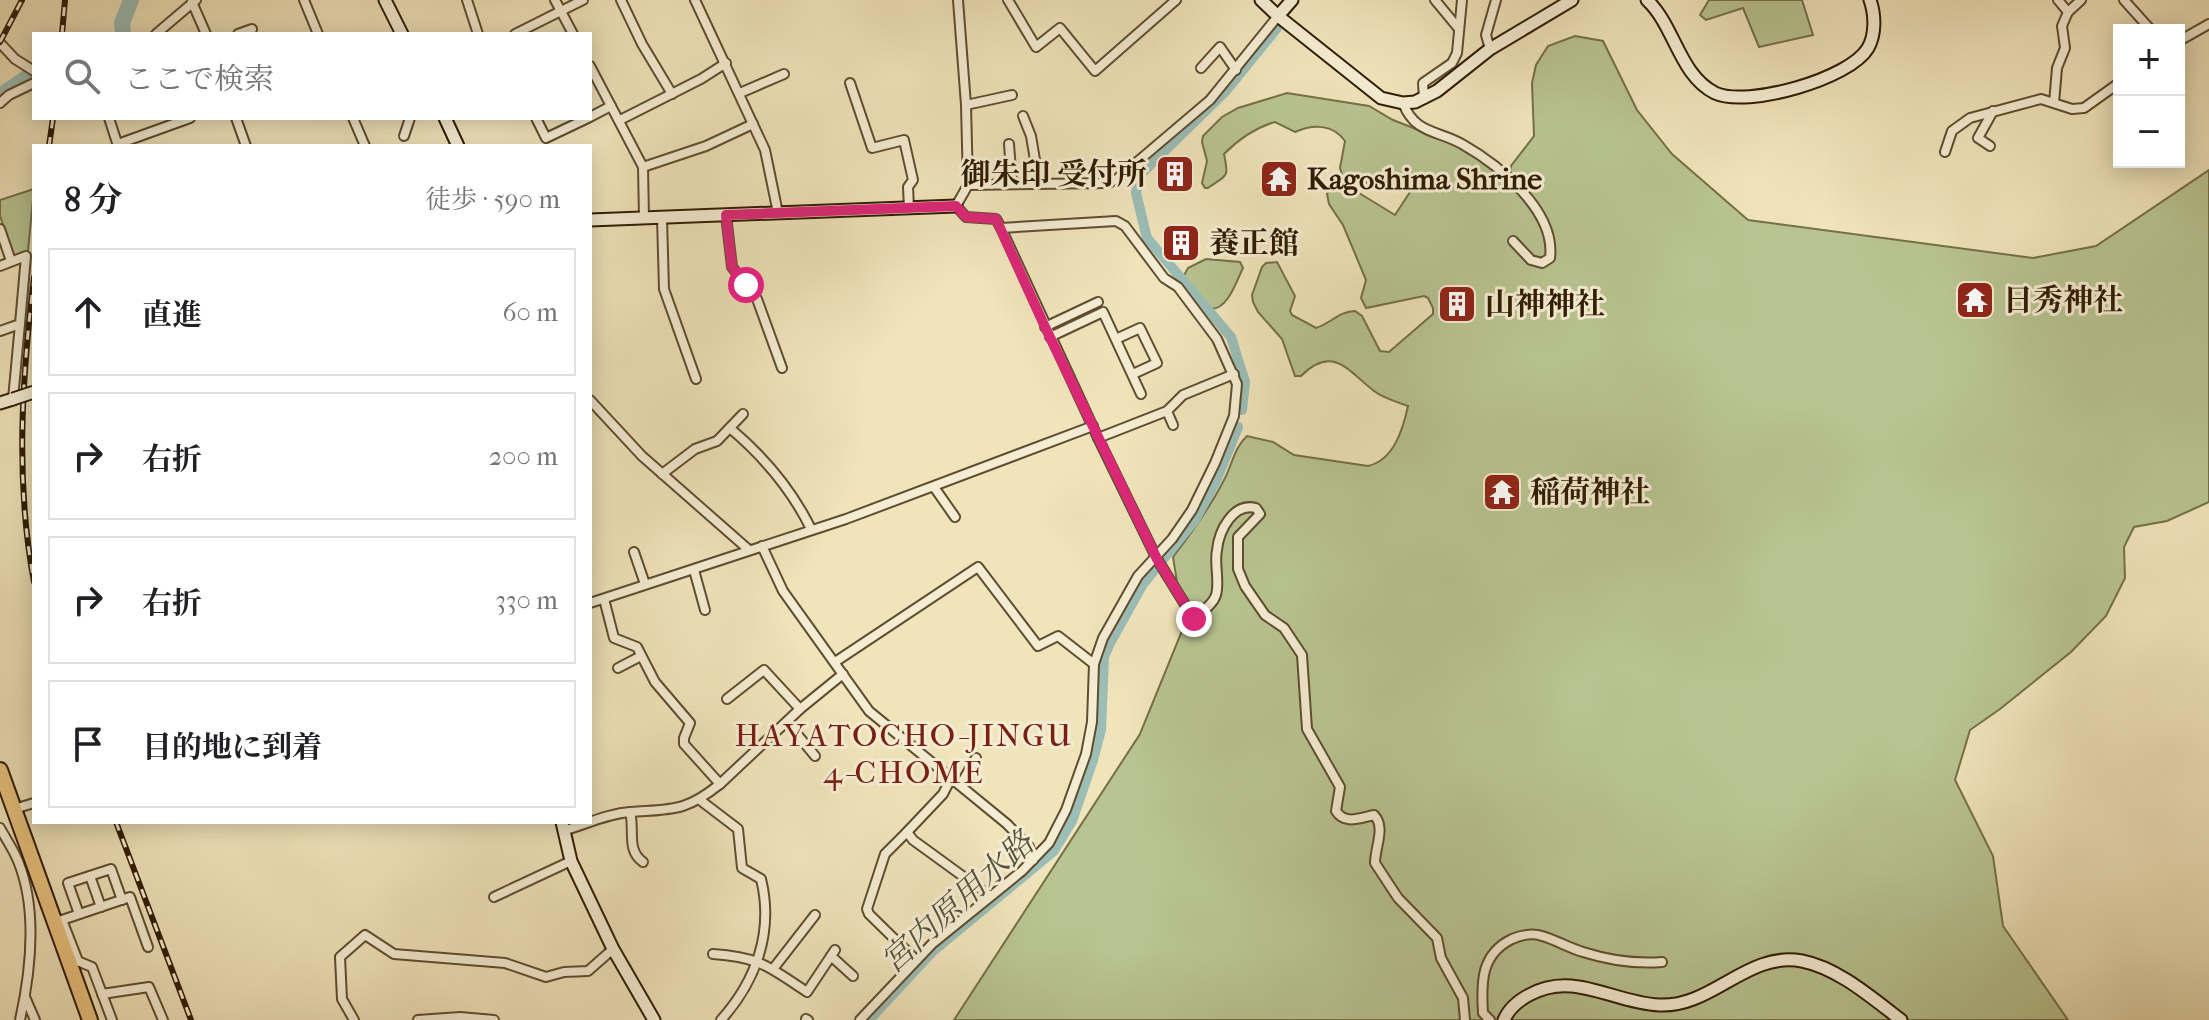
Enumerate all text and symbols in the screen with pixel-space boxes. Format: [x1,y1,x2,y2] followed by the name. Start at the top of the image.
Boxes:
[2113,24,2185,168] map controls
[2113,24,2185,96] button: +
[32,32,592,120] search box
[60,54,104,98] icon: search
[124,62,274,97] text: ここで検索
[2113,96,2185,168] button: −
[1154,153,1196,195] building icon: 御朱印 受付所
[961,157,1147,192] place label: 御朱印 受付所
[1258,158,1300,200] temple icon: Kagoshima Shrine
[1307,162,1542,197] place label: Kagoshima Shrine
[64,180,122,220] text: 8 分
[425,184,560,215] text: 徒歩 · 590 m
[1160,222,1202,264] building icon: 養正館
[1209,226,1299,261] place label: 養正館
[728,267,764,303] route start
[1954,279,1996,321] temple icon: 日秀神社
[1436,283,1478,325] building icon: 山神神社
[2003,283,2123,318] place label: 日秀神社
[1485,287,1605,322] place label: 山神神社
[66,290,110,334] icon: ahead
[502,297,558,328] text: 60 m
[142,298,202,333] text: 直進
[66,434,110,478] icon: right
[489,441,558,472] text: 200 m
[142,442,202,477] text: 右折
[1481,471,1523,513] temple icon: 稲荷神社
[1530,475,1650,510] place label: 稲荷神社
[66,578,110,622] icon: right
[495,585,558,616] text: 330 m
[142,586,202,621] text: 右折
[1176,601,1212,637] route end
[734,717,1074,791] district label: HAYATOCHO-JINGU 4-CHOME
[66,722,110,766] icon: arrive
[142,730,322,765] text: 目的地に到着
[874,823,1043,980] water label: 宮内原用水路

